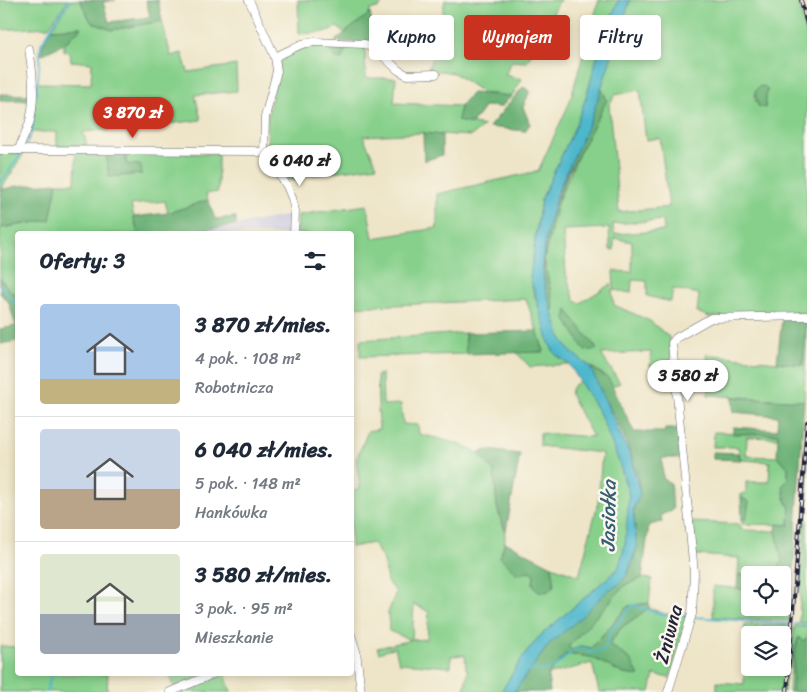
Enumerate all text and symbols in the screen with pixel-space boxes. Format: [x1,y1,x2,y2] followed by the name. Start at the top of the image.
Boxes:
[369,15,454,60] chip: Kupno
[464,15,570,60] chip: Wynajem
[580,15,661,60] chip: Filtry
[81,96,185,139] pin: 3 870 zł
[104,98,162,127] text: 3 870 zł
[248,144,352,187] pin: 6 040 zł
[270,146,330,175] text: 6 040 zł
[40,242,125,280] text: Oferty: 3
[301,247,329,275] icon: filters
[195,306,331,344] text: 3 870 zł/mies.
[80,324,140,384] icon: home
[195,344,301,373] text: 4 pok. · 108 m²
[636,360,740,402] pin: 3 580 zł
[658,361,718,390] text: 3 580 zł
[195,373,273,402] text: Robotnicza
[195,431,334,469] text: 6 040 zł/mies.
[80,449,140,509] icon: home
[195,469,301,498] text: 5 pok. · 148 m²
[590,478,627,552] water label: Jasiołka
[195,498,267,527] text: Hankówka
[195,556,332,594] text: 3 580 zł/mies.
[741,566,791,676] map controls
[741,566,791,616] button: locate
[80,574,140,634] icon: home
[195,594,293,623] text: 3 pok. · 95 m²
[645,601,692,667] street label: Żniwna
[195,623,273,652] text: Mieszkanie
[741,626,791,676] button: layers

